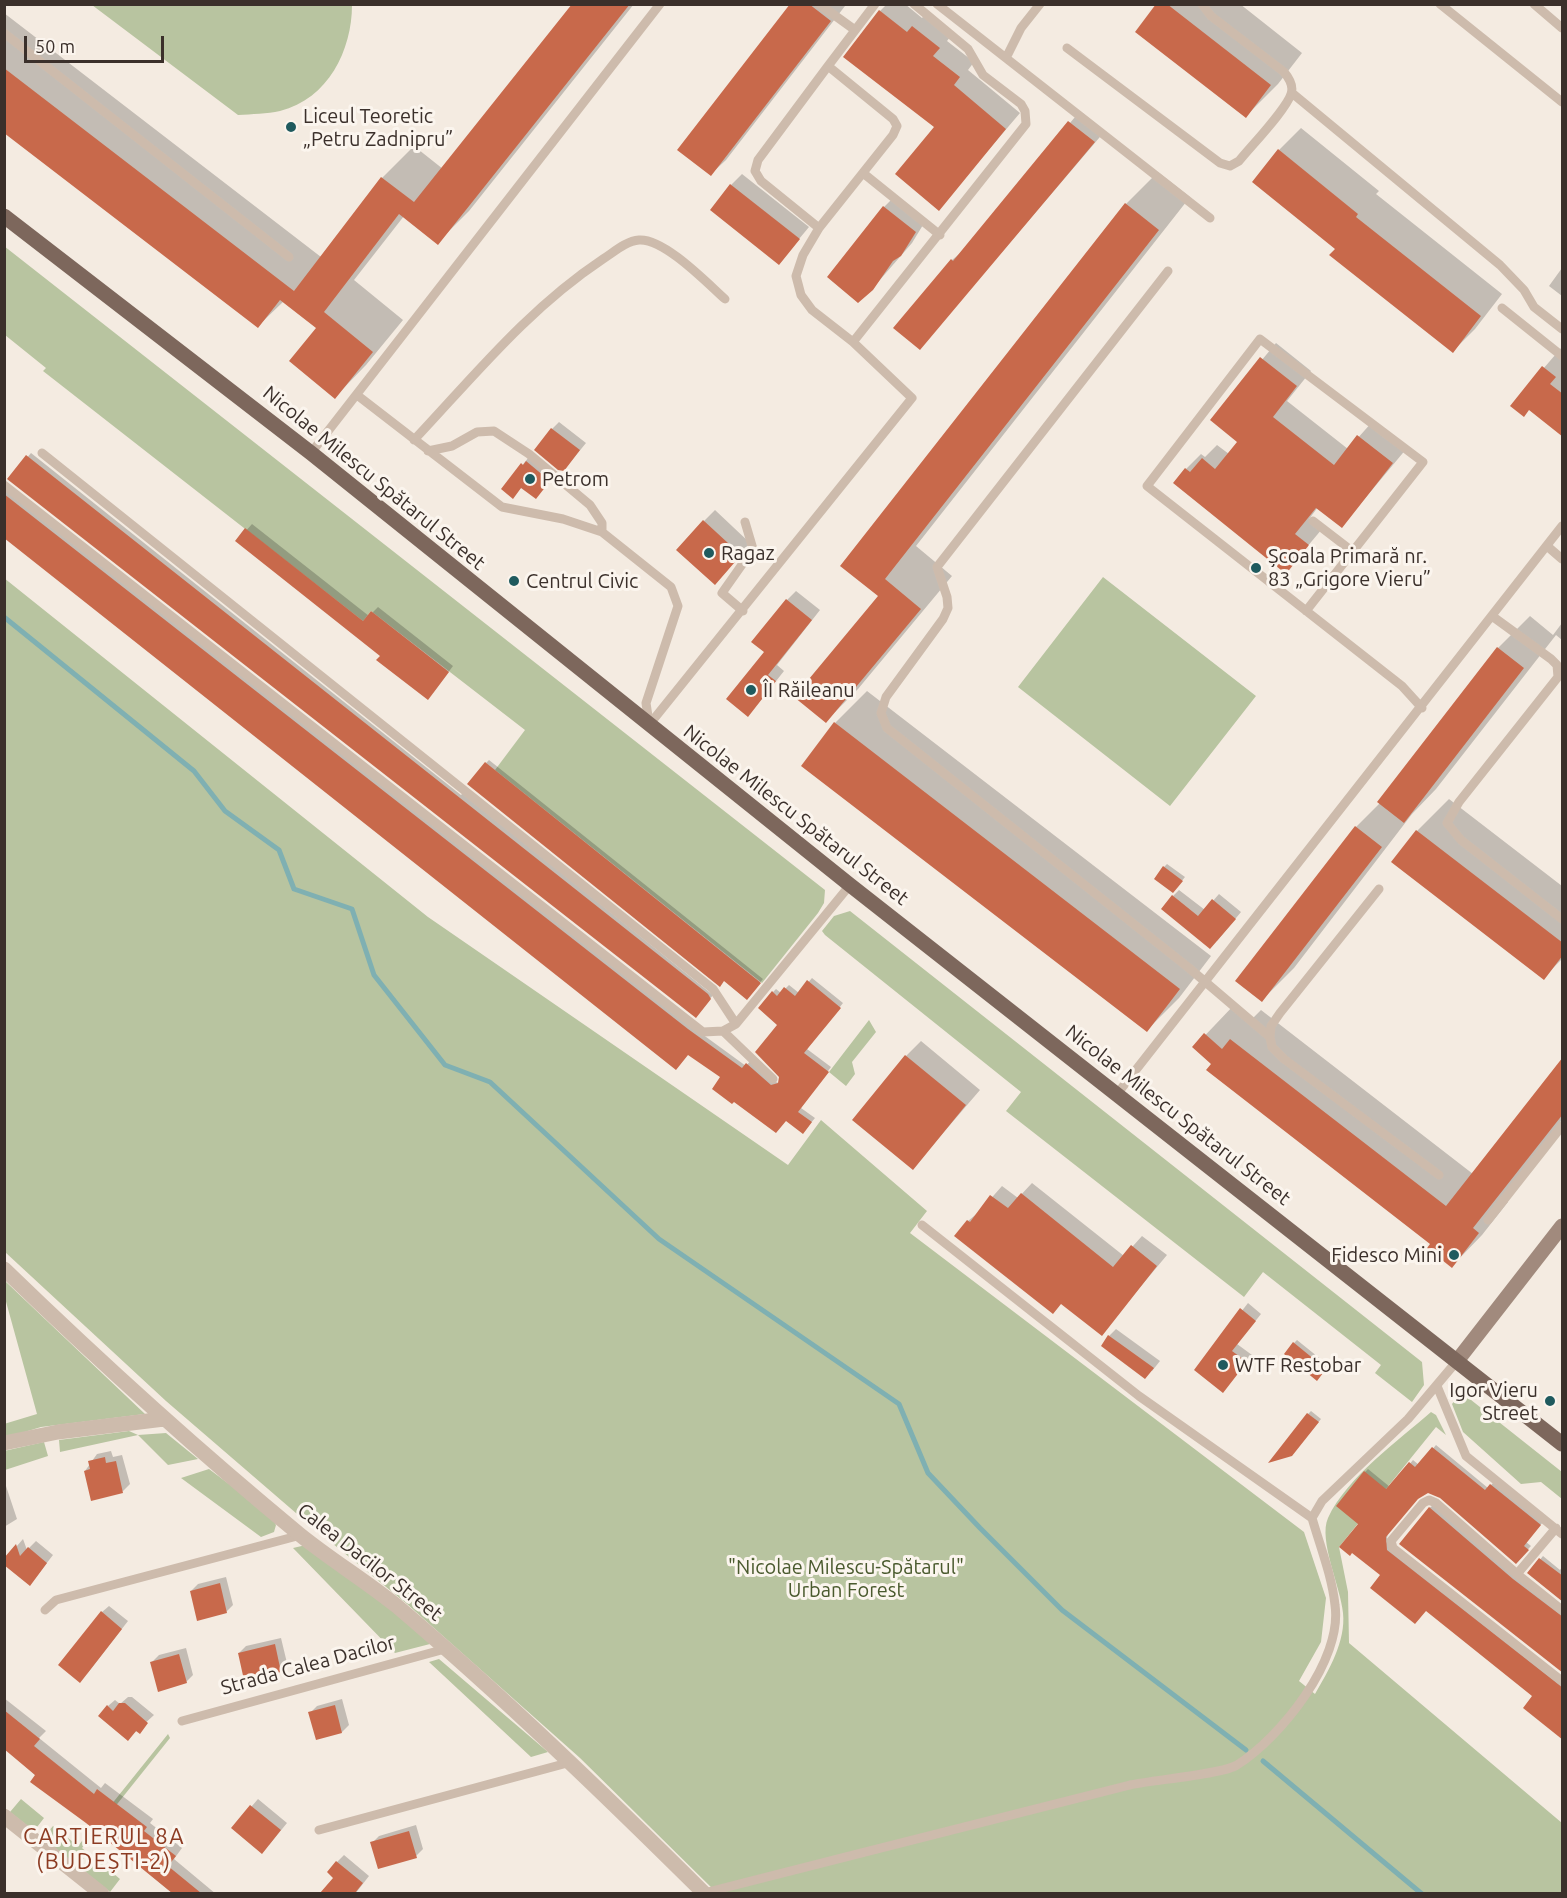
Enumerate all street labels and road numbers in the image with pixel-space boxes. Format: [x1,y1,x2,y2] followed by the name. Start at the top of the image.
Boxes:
[258,381,490,575] street label: Nicolae Milescu Spătarul Street
[679,720,913,910] street label: Nicolae Milescu Spătarul Street
[1061,1020,1295,1210] street label: Nicolae Milescu Spătarul Street
[293,1498,447,1626] street label: Calea Dacilor Street
[218,1630,398,1700] street label: Strada Calea Dacilor

